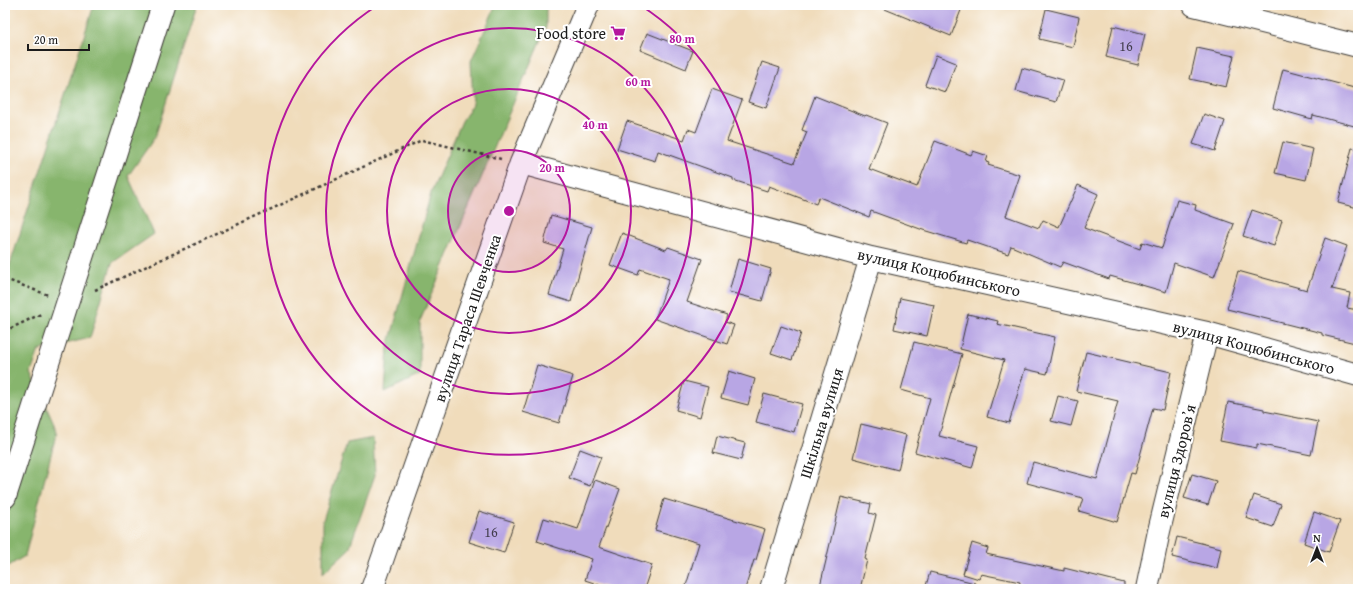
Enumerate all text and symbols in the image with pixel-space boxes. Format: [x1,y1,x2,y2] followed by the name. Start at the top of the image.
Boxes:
[536,21,606,45] place label: Food store
[609,24,627,42] supermarket icon: Food store
[28,26,89,52] scale bar
[669,30,695,47] text: 80 m
[34,31,58,48] text: 20 m
[1119,36,1133,56] house number: 16
[625,73,651,90] text: 60 m
[582,116,608,133] text: 40 m
[539,159,565,176] text: 20 m
[502,204,516,218] centre of rings
[427,230,507,405] street label: вулиця Тараса Шевченка
[855,242,1023,302] street label: вулиця Коцюбинського
[1170,314,1338,380] street label: вулиця Коцюбинського
[793,365,849,481] street label: Шкільна вулиця
[1150,402,1202,520] street label: вулиця Здоровʼя
[484,522,498,542] house number: 16
[1297,528,1337,568] north arrow
[1313,530,1321,546] text: N

